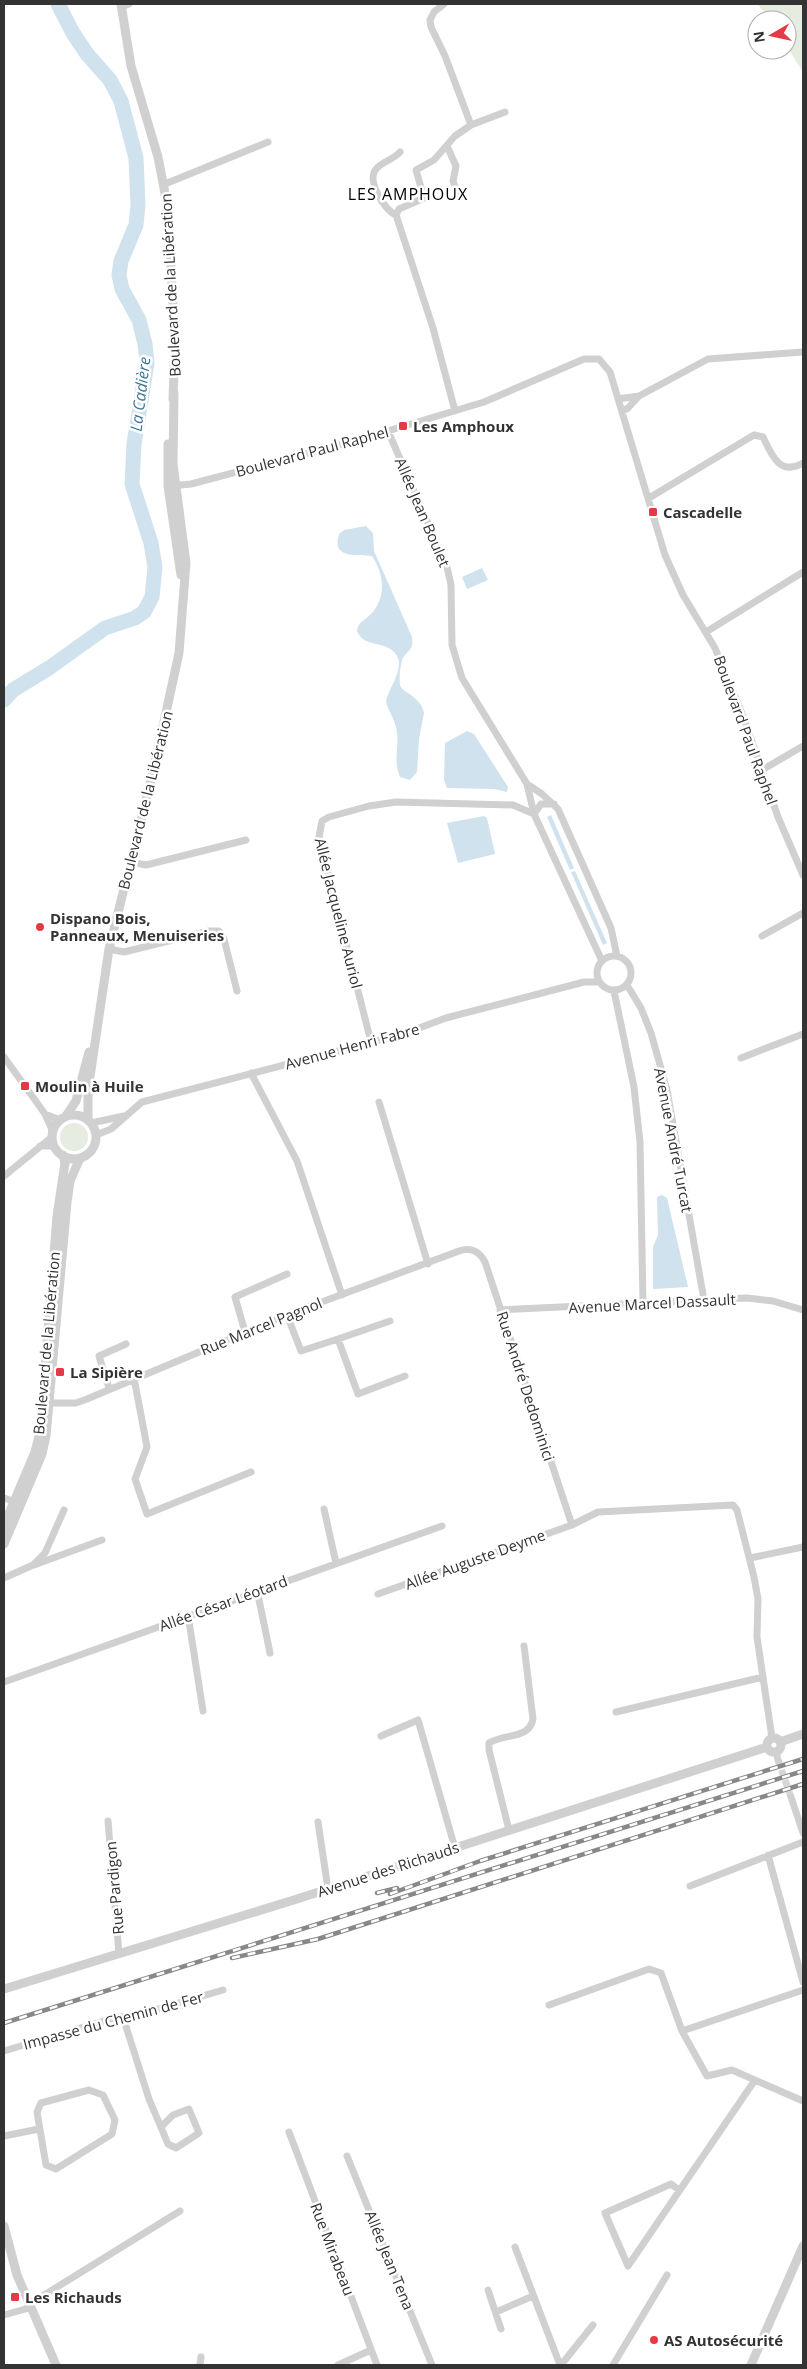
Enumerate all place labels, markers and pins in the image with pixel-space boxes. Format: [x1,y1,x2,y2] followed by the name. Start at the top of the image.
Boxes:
[413,416,514,436] place label: Les Amphoux
[397,420,409,432] marker: Les Amphoux
[663,502,742,522] place label: Cascadelle
[647,506,659,518] marker: Cascadelle
[50,908,224,945] place label: Dispano Bois, Panneaux, Menuiseries
[34,921,46,933] marker: Dispano Bois, Panneaux, Menuiseries
[35,1076,144,1096] place label: Moulin à Huile
[19,1080,31,1092] marker: Moulin à Huile
[70,1362,143,1382] place label: La Sipière
[54,1366,66,1378] marker: La Sipière
[25,2287,122,2307] place label: Les Richauds
[9,2291,21,2303] marker: Les Richauds
[664,2330,783,2350] place label: AS Autosécurité
[648,2334,660,2346] marker: AS Autosécurité

